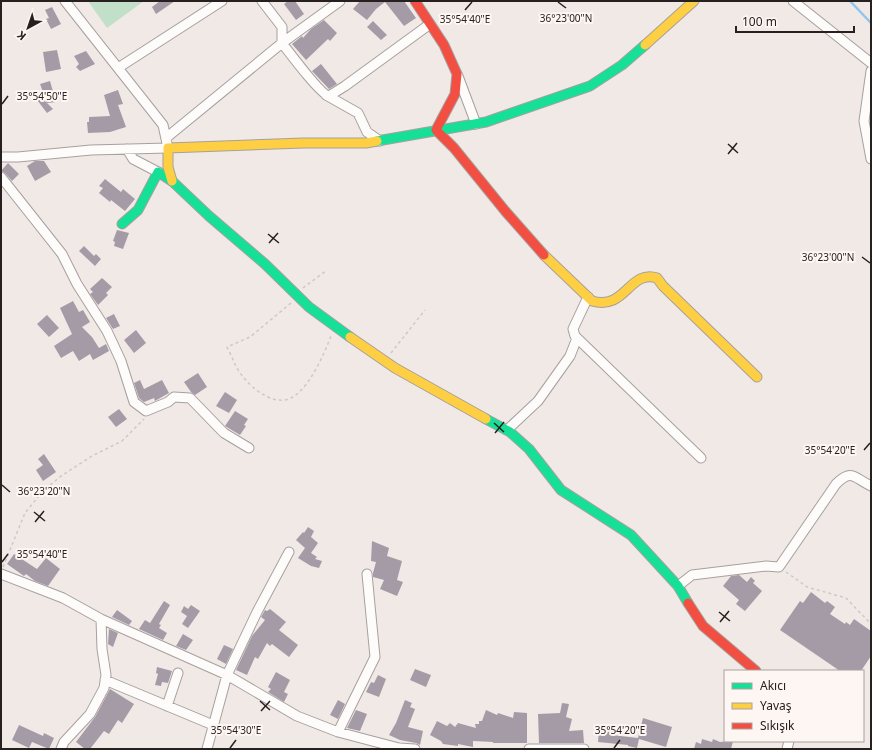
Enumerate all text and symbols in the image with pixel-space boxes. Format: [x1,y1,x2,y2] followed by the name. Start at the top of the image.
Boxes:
[8,8,48,48] north arrow
[736,8,854,34] scale bar
[540,11,592,25] text: 36°23'00"N
[440,12,490,26] text: 35°54'40"E
[742,13,777,30] text: 100 m
[13,28,29,44] text: K
[17,89,67,103] text: 35°54'50"E
[802,250,854,264] text: 36°23'00"N
[805,443,855,457] text: 35°54'20"E
[18,484,70,498] text: 36°23'20"N
[17,547,67,561] text: 35°54'40"E
[724,670,864,742] legend
[760,677,786,694] text: Akıcı
[760,697,792,714] text: Yavaş
[760,717,795,734] text: Sıkışık
[211,723,261,737] text: 35°54'30"E
[595,723,645,737] text: 35°54'20"E

